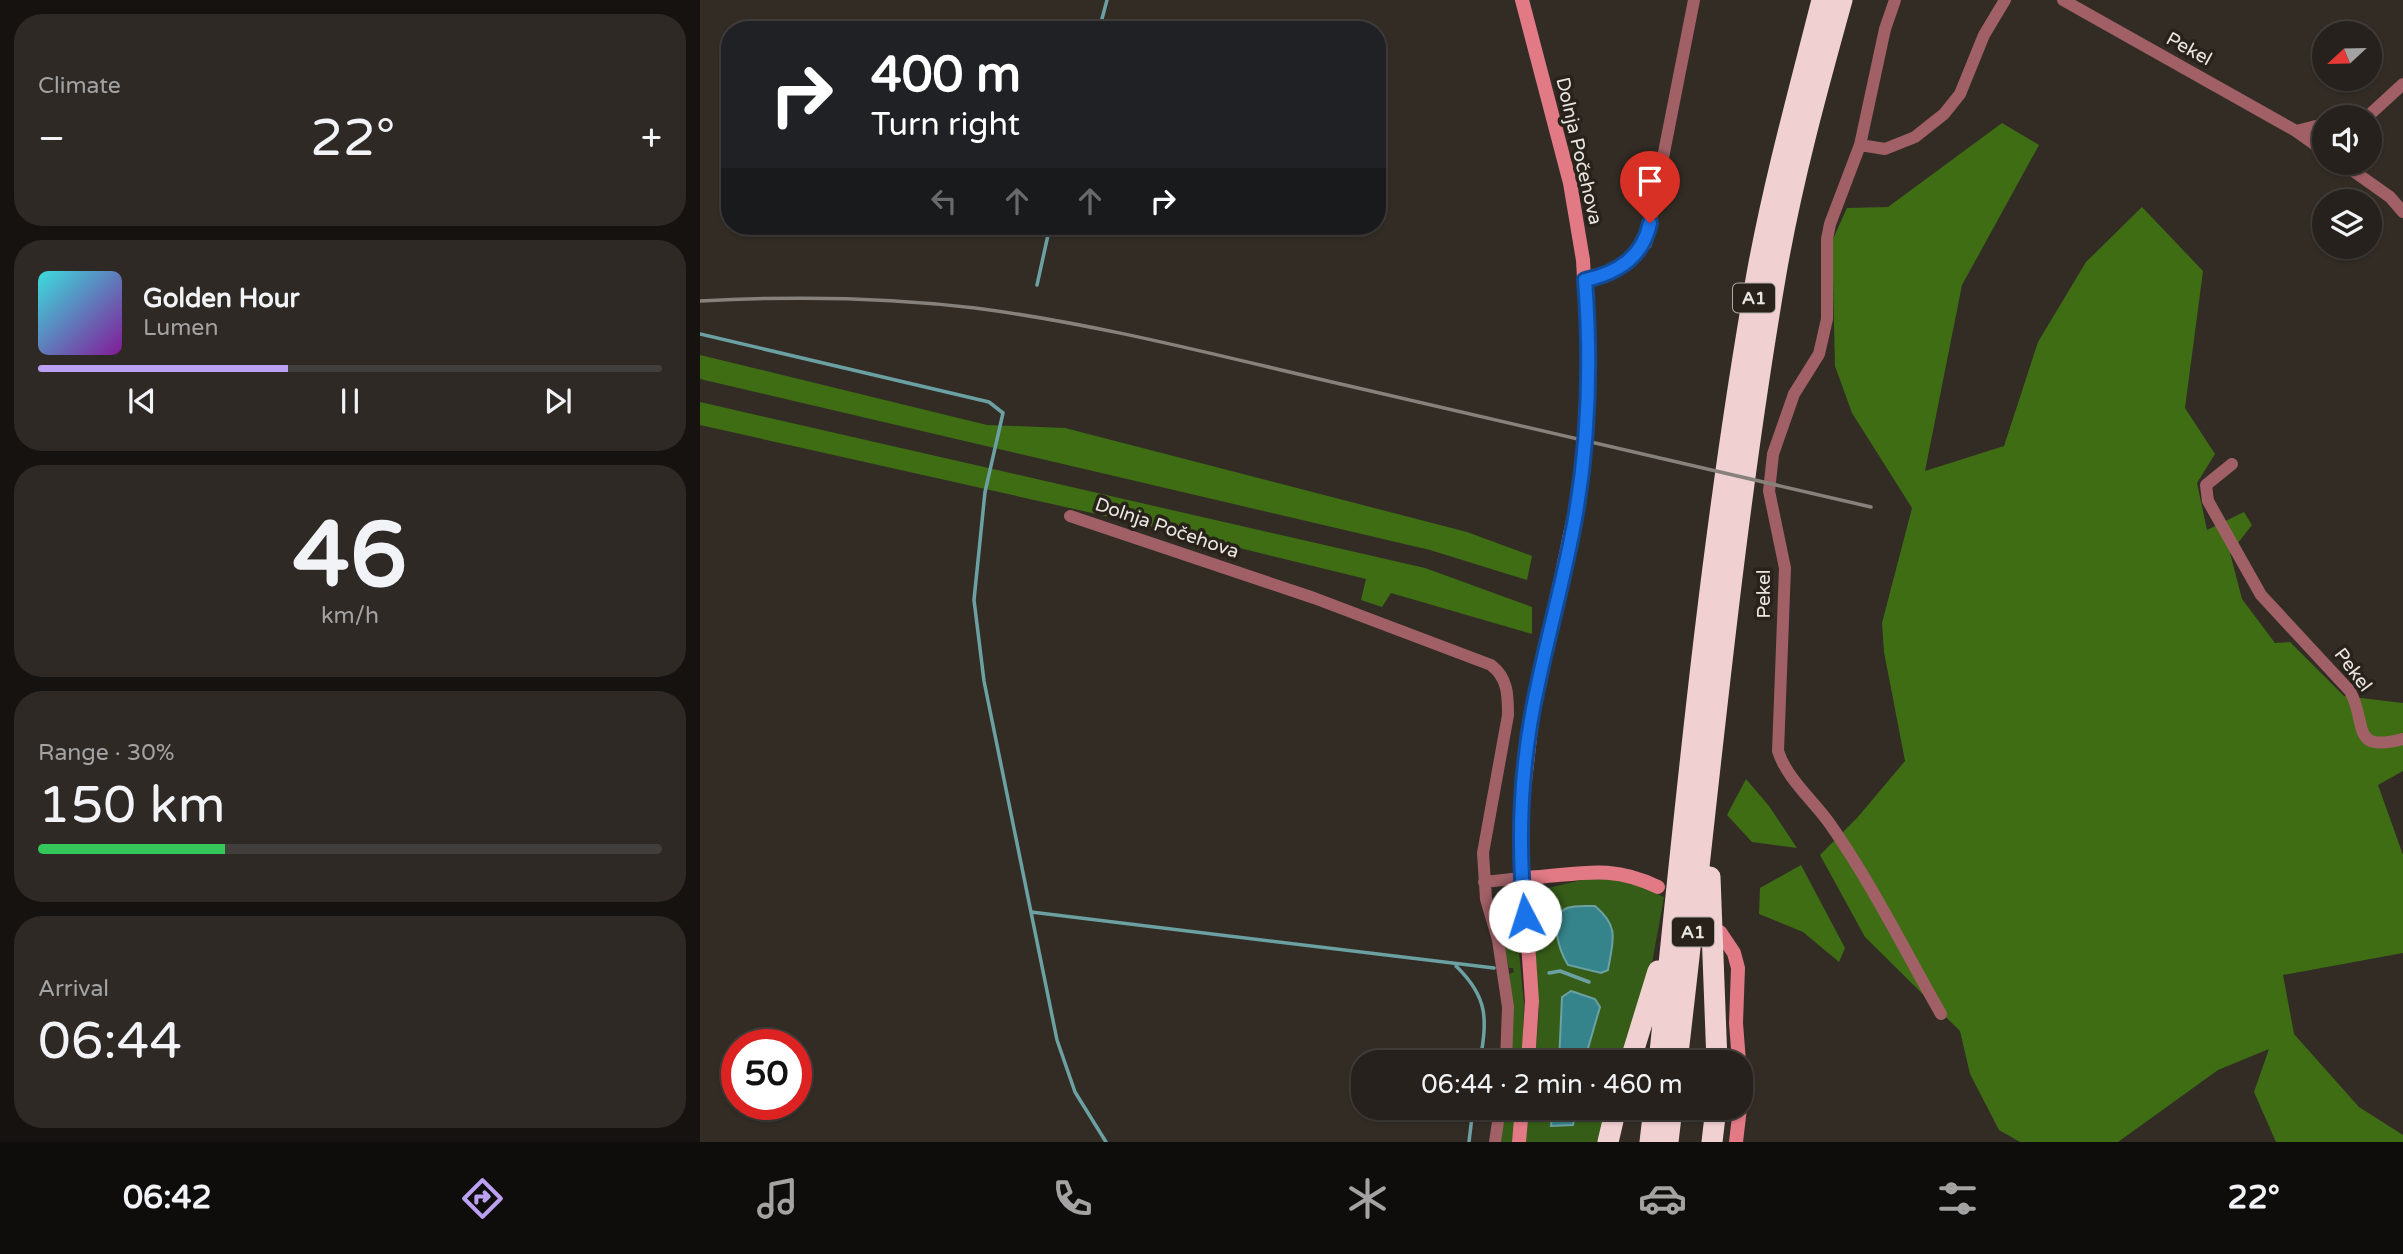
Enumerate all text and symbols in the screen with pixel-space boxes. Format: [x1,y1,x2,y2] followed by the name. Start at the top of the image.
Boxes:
[2312,21,2382,91] north arrow
[2312,21,2382,259] map controls
[2162,28,2216,70] street label: Pekel
[871,46,1021,105] text: 400 m
[756,49,847,140] icon: right
[38,72,121,100] text: Climate
[1551,75,1607,227] street label: Dolnja Počehova
[2312,105,2382,175] button: sound
[871,106,1020,144] text: Turn right
[310,107,395,170] text: 22°
[38,116,65,162] text: −
[641,116,662,162] text: +
[1620,151,1680,223] pin
[1631,162,1669,200] icon: arrive
[925,182,963,220] icon: left
[998,182,1036,220] icon: ahead
[1071,182,1109,220] icon: ahead
[1144,182,1182,220] icon: right
[2312,189,2382,259] button: layers
[143,283,300,314] text: Golden Hour
[1733,284,1775,312] road number: A1
[143,314,218,342] text: Lumen
[123,382,161,420] icon: previous
[331,382,369,420] icon: pause
[539,382,577,420] icon: next
[1092,493,1242,563] street label: Dolnja Počehova
[293,501,407,611] text: 46
[1753,570,1775,618] street label: Pekel
[321,602,379,630] text: km/h
[2329,644,2377,696] street label: Pekel
[38,739,174,767] text: Range · 30%
[38,774,226,837] text: 150 km
[1488,879,1562,953] position arrow
[1672,917,1714,946] road number: A1
[38,975,109,1003] text: Arrival
[38,1010,182,1073] text: 06:44
[721,1029,812,1120] speed limit sign: 50
[1421,1069,1683,1100] text: 06:44 · 2 min · 460 m
[458,1174,507,1223] icon: directions
[753,1174,802,1223] icon: music
[1048,1174,1097,1223] icon: phone
[1343,1174,1392,1223] icon: climate
[1638,1174,1687,1223] icon: car
[1933,1174,1982,1223] icon: filters
[123,1179,212,1217] text: 06:42
[2228,1179,2280,1217] text: 22°

